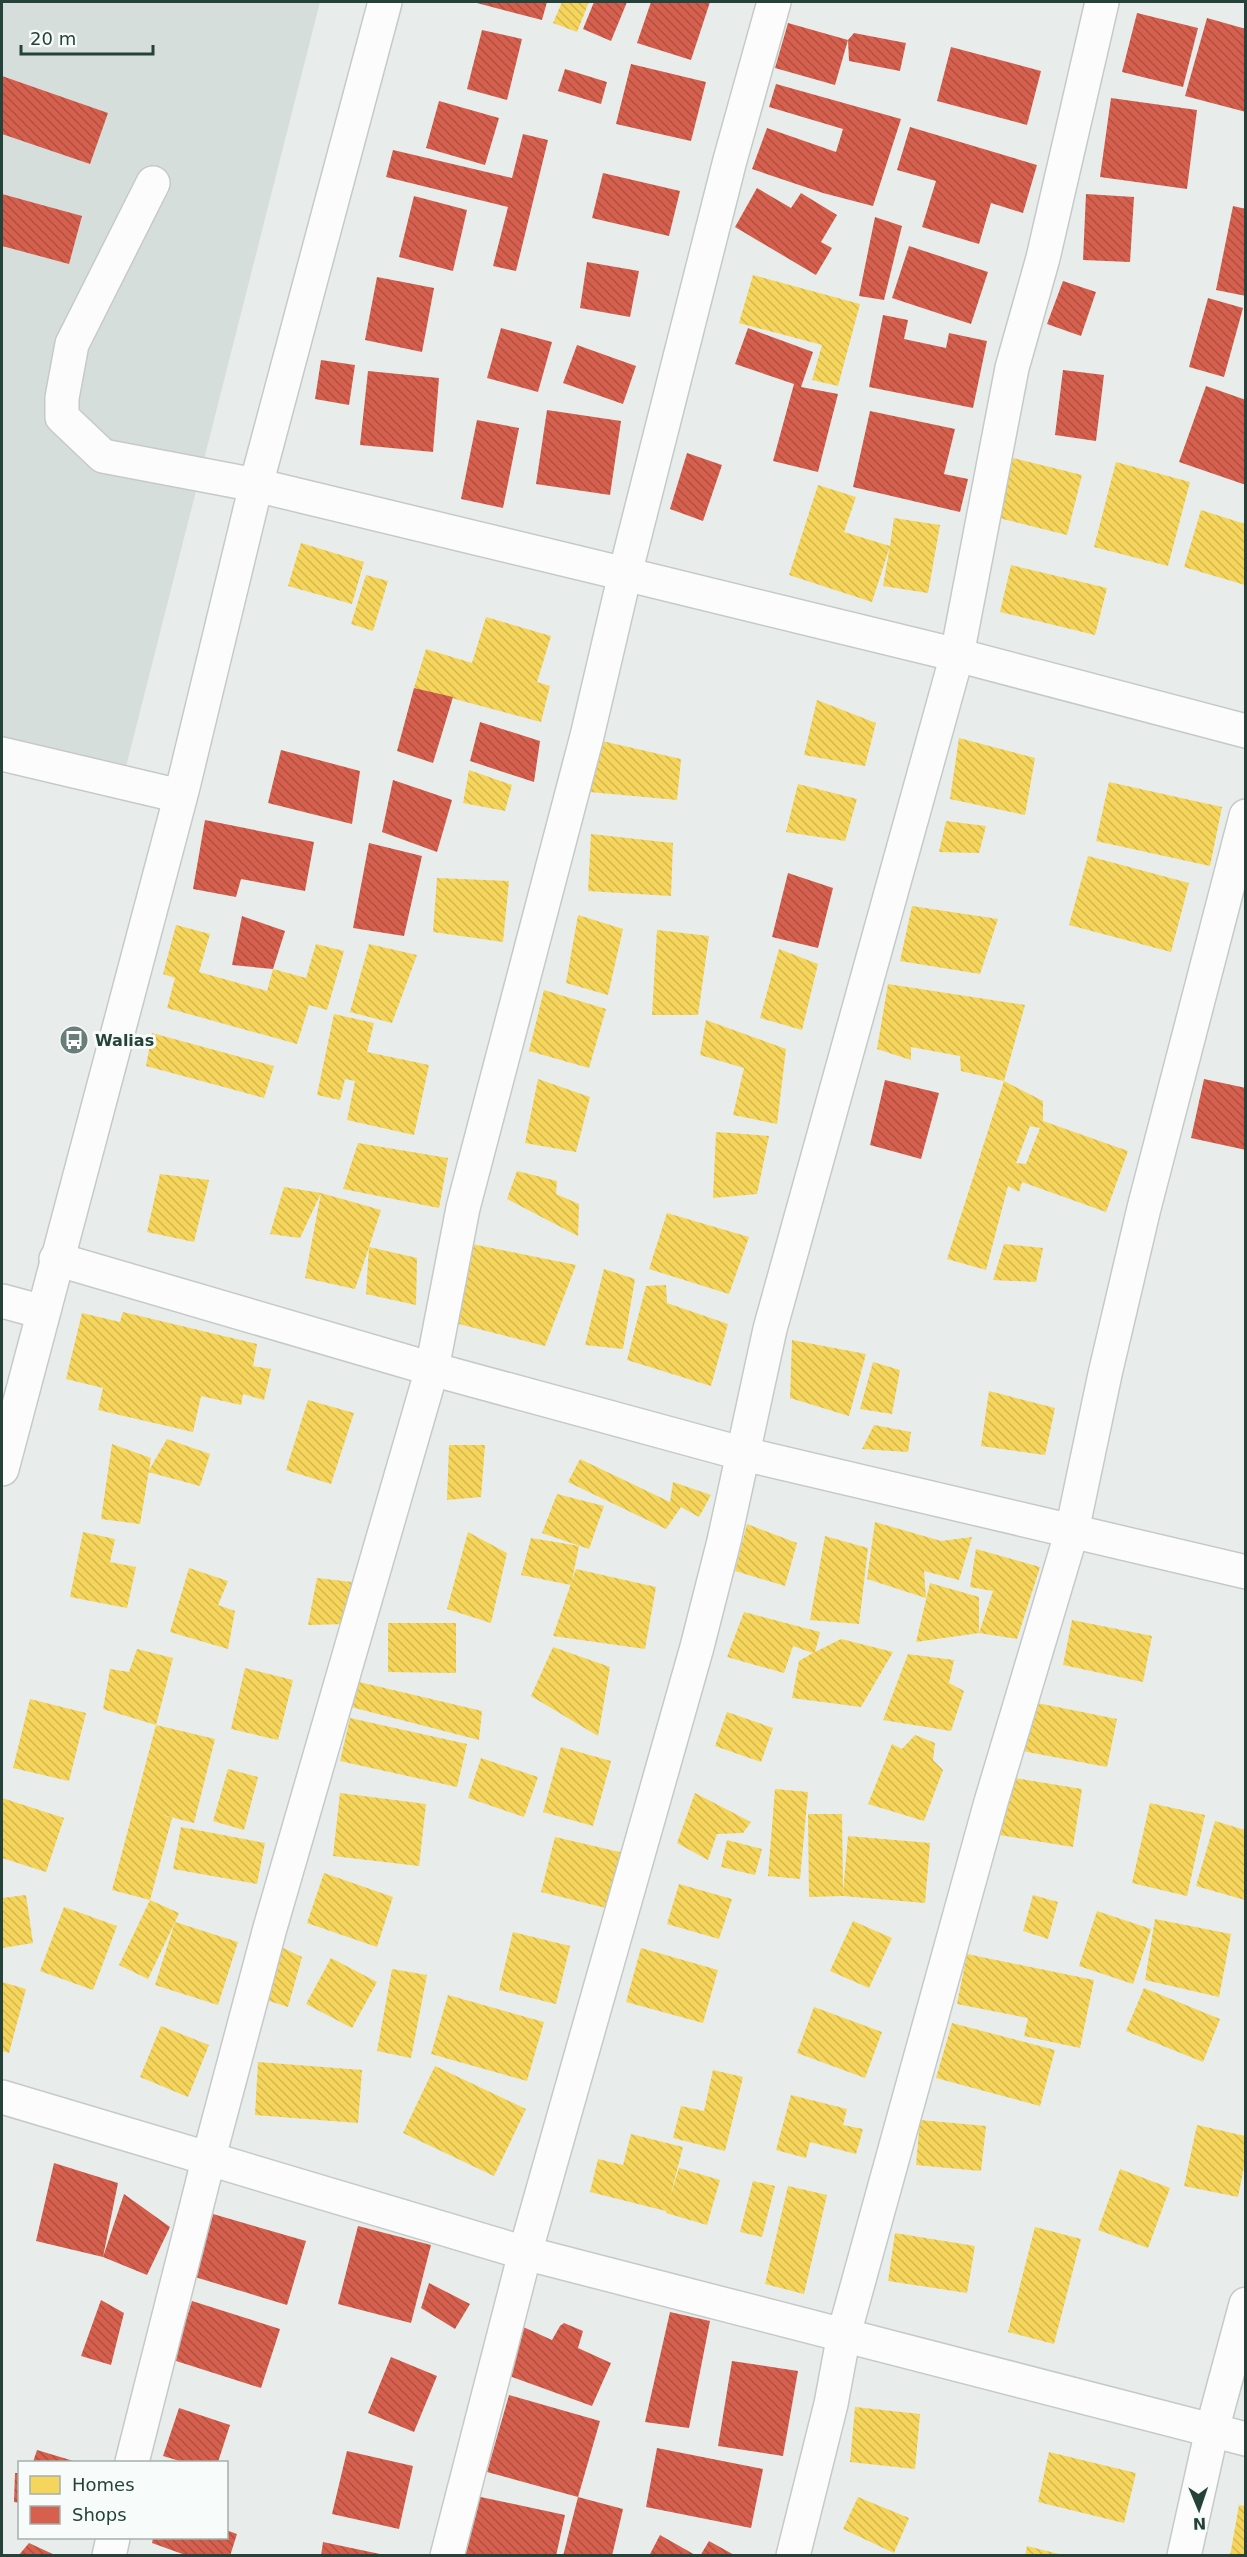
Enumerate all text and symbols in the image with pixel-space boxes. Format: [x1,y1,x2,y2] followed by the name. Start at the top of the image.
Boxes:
[21,18,153,56] scale bar
[30,28,76,49] text: 20 m
[58,1024,90,1056] bus stop icon: Walias
[95,1031,154,1050] place label: Walias
[18,2461,228,2539] legend
[72,2474,135,2495] text: Homes
[1169,2479,1229,2539] north arrow
[72,2504,127,2525] text: Shops
[1192,2514,1207,2533] text: N

